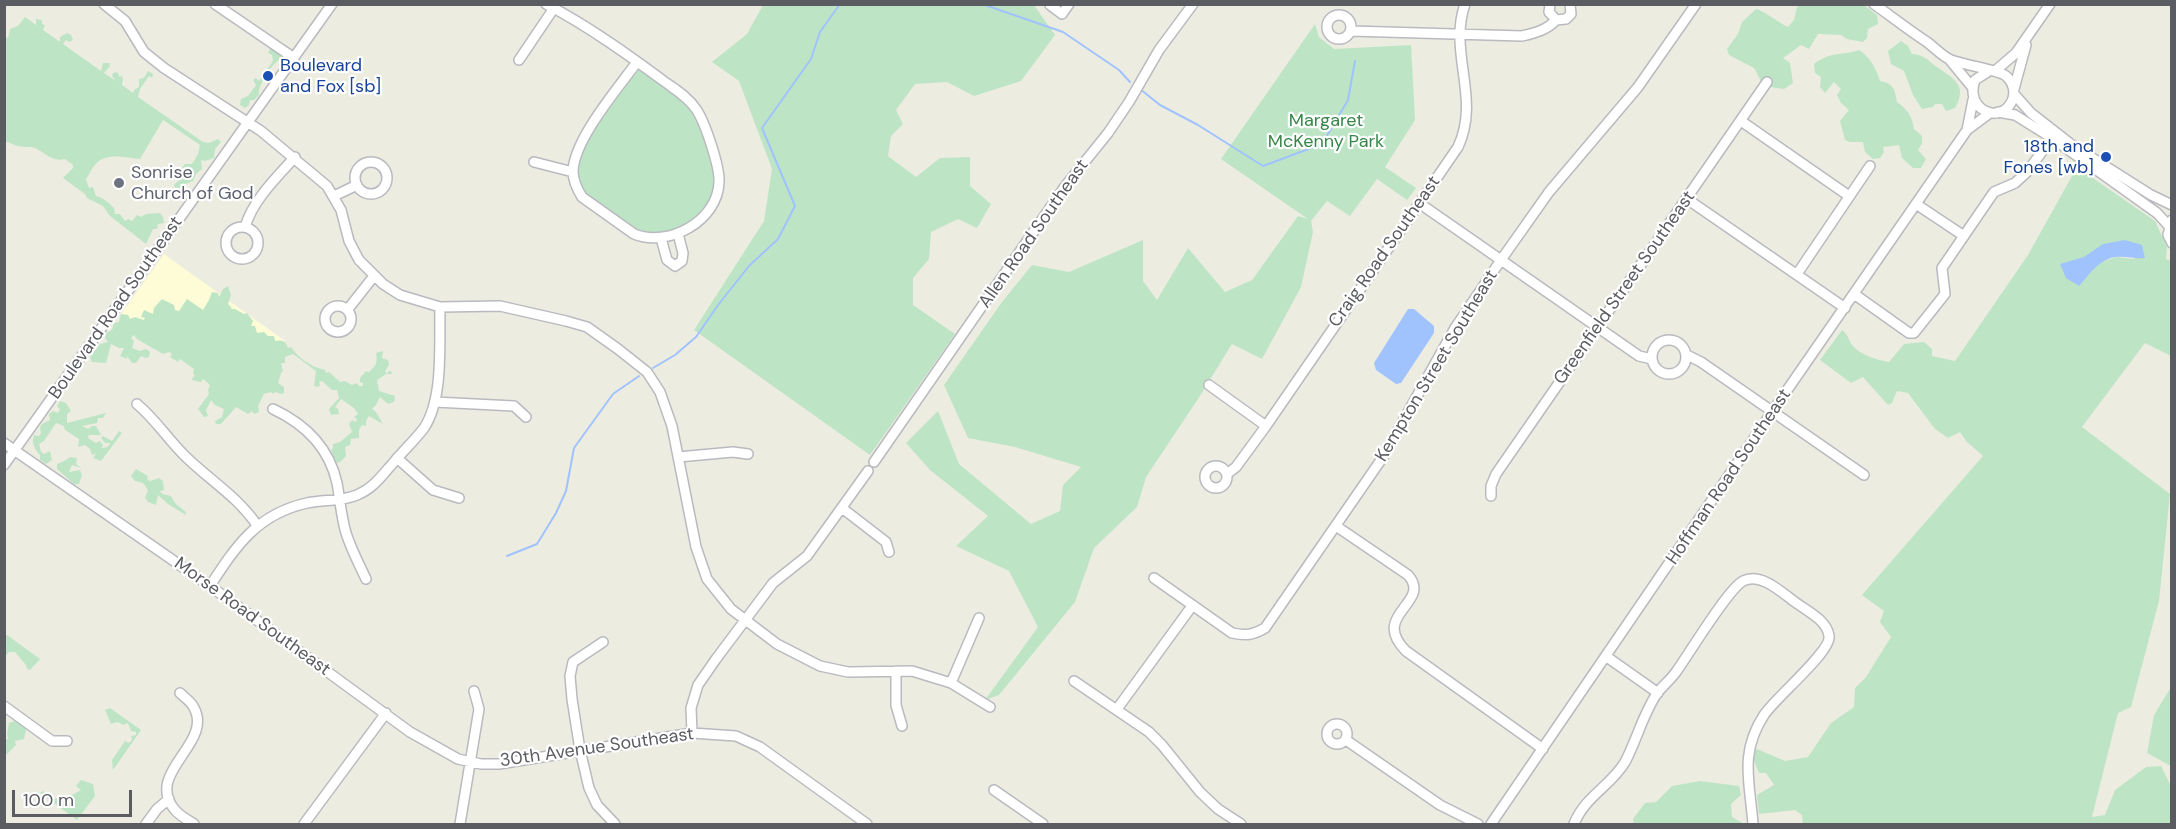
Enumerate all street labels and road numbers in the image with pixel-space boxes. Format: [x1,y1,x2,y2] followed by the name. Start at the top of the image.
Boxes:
[975,155,1093,313] street label: Allen Road Southeast
[1325,172,1445,332] street label: Craig Road Southeast
[1550,187,1700,389] street label: Greenfield Street Southeast
[45,212,187,404] street label: Boulevard Road Southeast
[1371,266,1503,466] street label: Kempton Street Southeast
[1662,385,1796,569] street label: Hoffman Road Southeast
[170,553,334,681] street label: Morse Road Southeast
[499,724,695,772] street label: 30th Avenue Southeast

